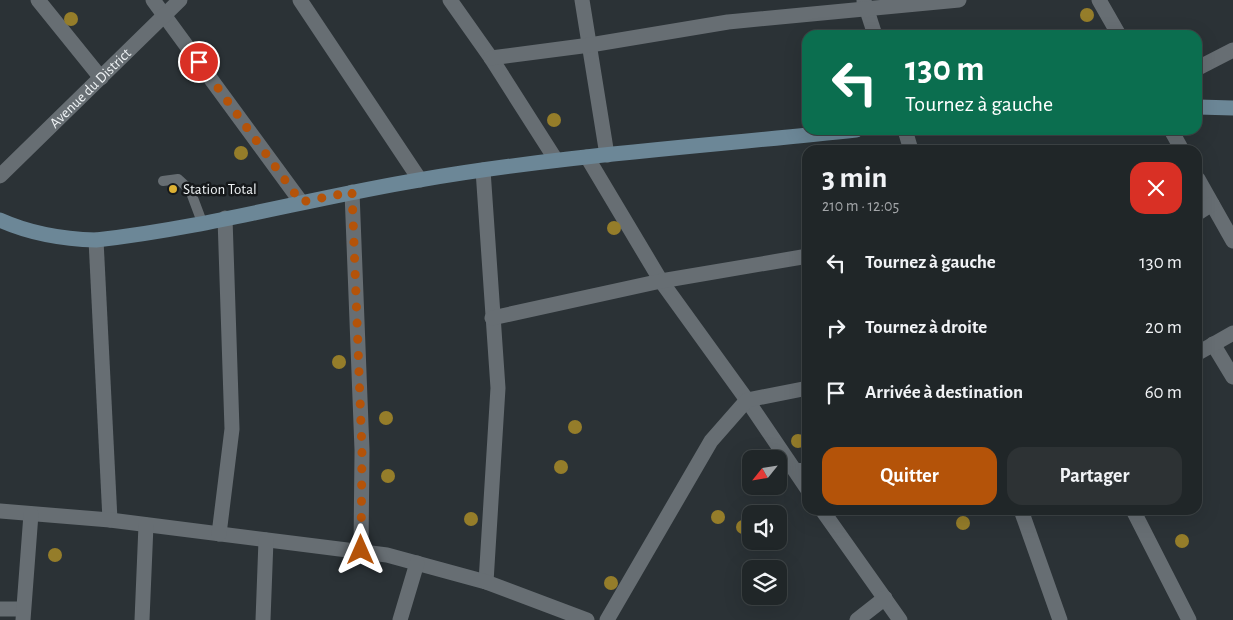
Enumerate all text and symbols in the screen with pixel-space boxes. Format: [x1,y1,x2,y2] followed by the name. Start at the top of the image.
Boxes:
[178,41,220,83] pin
[47,45,134,131] street label: Avenue du District
[185,48,213,76] icon: arrive
[822,50,887,115] icon: left
[905,52,984,87] text: 130 m
[905,93,1053,115] text: Tournez à gauche
[1130,162,1182,214] button: close
[822,163,887,193] text: 3 min
[183,182,257,197] place label: Station Total
[167,183,179,195] marker: Station Total
[822,198,899,214] text: 210 m · 12:05
[822,249,850,277] icon: left
[865,253,996,272] text: Tournez à gauche
[1139,253,1182,272] text: 130 m
[822,314,850,342] icon: right
[865,318,987,337] text: Tournez à droite
[1145,318,1182,337] text: 20 m
[822,379,850,407] icon: arrive
[865,383,1023,402] text: Arrivée à destination
[1145,383,1182,402] text: 60 m
[822,447,997,505] button: Quitter
[1007,447,1182,505] button: Partager
[742,450,788,495] north arrow
[742,450,787,605] map controls
[742,505,787,550] button: sound
[334,523,386,575] position arrow
[742,560,787,605] button: layers

